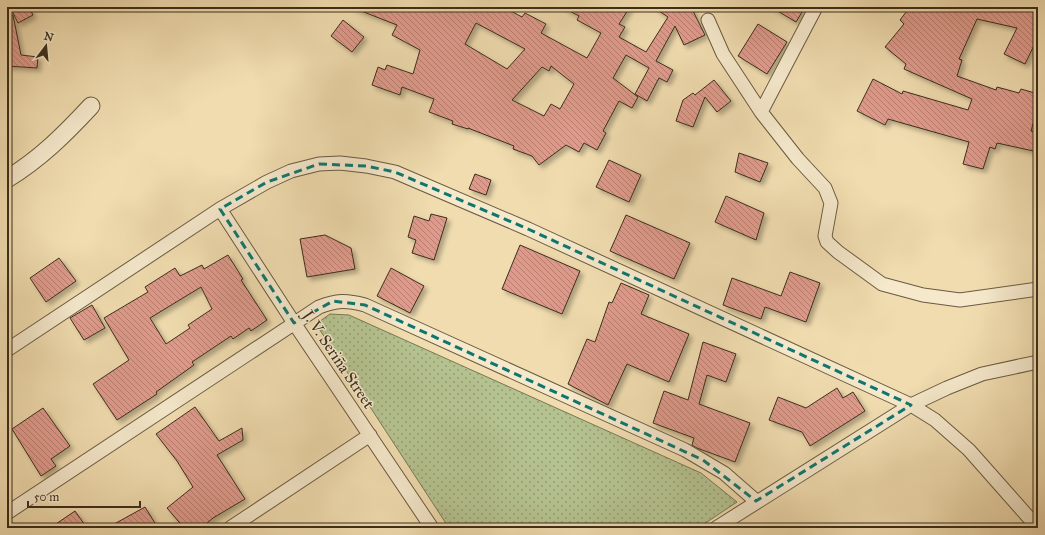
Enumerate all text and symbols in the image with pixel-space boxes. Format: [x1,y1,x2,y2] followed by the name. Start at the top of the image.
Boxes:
[26,26,66,66] north arrow
[42,29,56,45] text: N
[297,305,379,413] street label: J. V. Seriña Street
[28,483,140,509] scale bar
[34,490,59,504] text: 50 m

